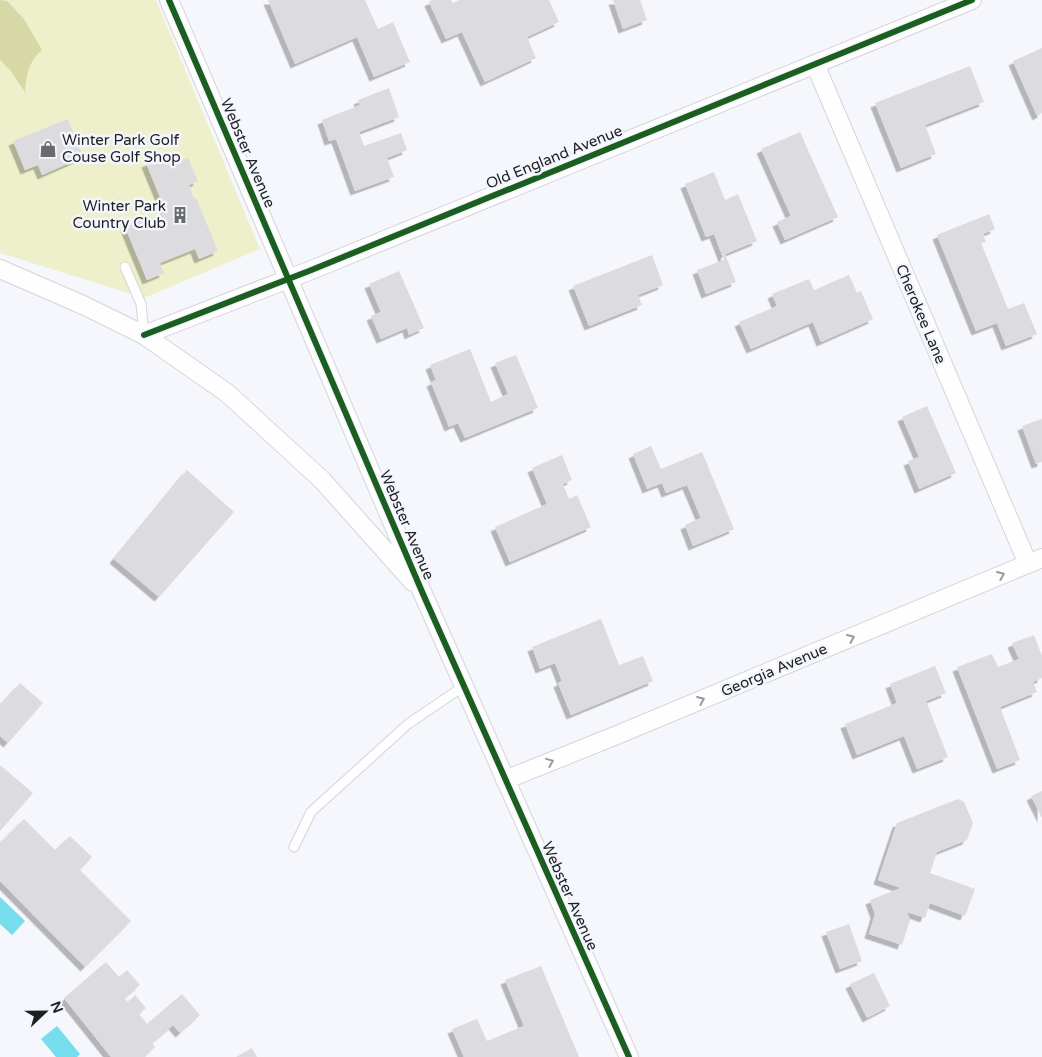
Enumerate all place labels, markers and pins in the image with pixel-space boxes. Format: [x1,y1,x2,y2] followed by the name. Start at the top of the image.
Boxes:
[62,131,181,166] place label: Winter Park Golf Couse Golf Shop
[38,139,58,159] shop icon: Winter Park Golf Couse Golf Shop
[72,197,166,232] place label: Winter Park Country Club
[170,205,190,225] building icon: Winter Park Country Club

